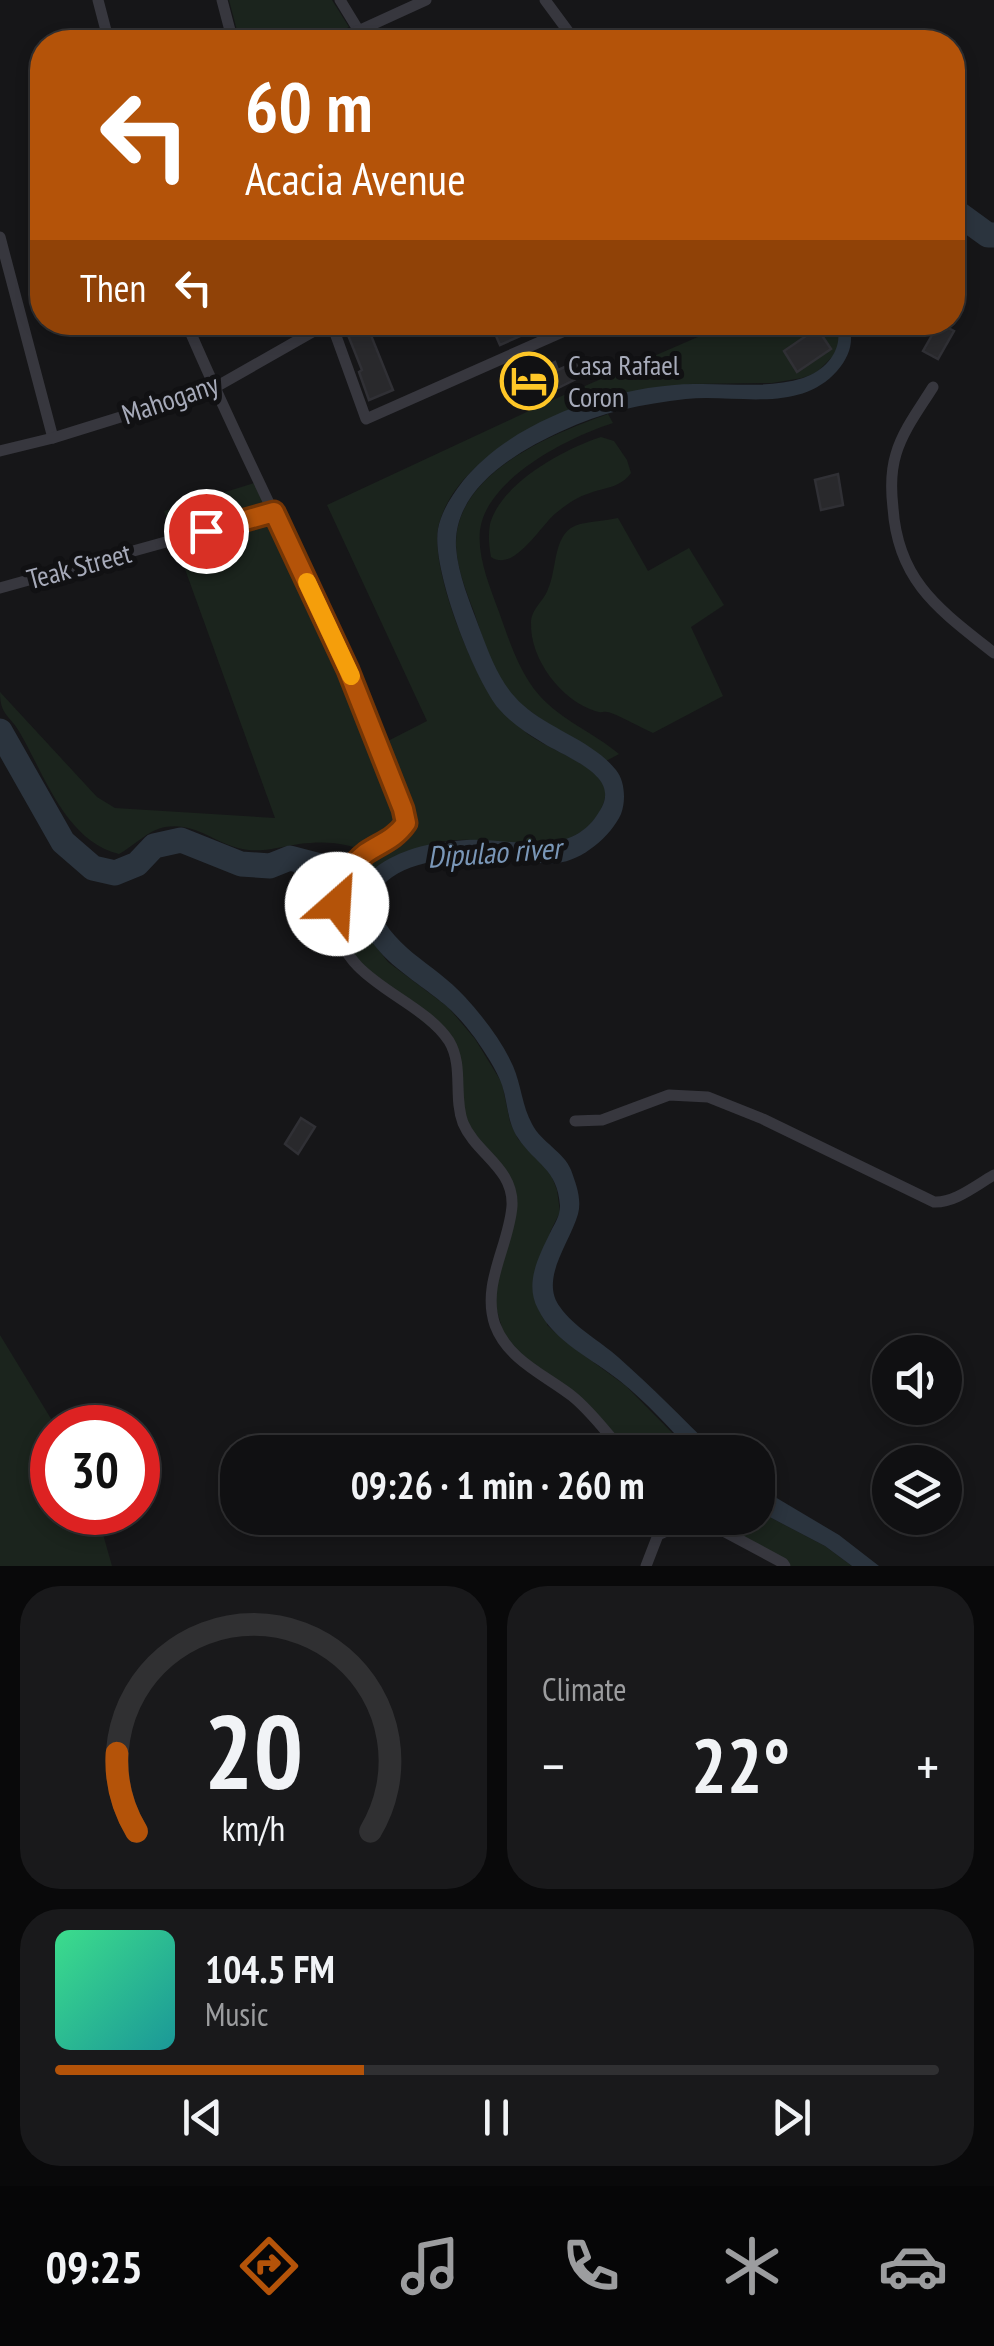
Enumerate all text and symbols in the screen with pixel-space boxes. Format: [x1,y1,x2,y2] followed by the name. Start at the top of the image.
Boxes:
[245,61,373,151] text: 60 m
[80,70,210,200] icon: left
[245,149,466,207] text: Acacia Avenue
[166,260,221,315] icon: left
[80,263,146,312] text: Then
[568,346,680,415] place label: Casa Rafael Coron
[499,351,559,411] hotel icon: Casa Rafael Coron
[117,365,223,432] street label: Mahogany
[164,489,249,574] pin
[179,504,234,559] icon: arrive
[23,534,135,597] street label: Teak Street
[426,827,566,876] water label: Dipulao river
[285,852,389,956] position arrow
[872,1335,962,1535] map controls
[872,1335,962,1425] button: sound
[30,1405,160,1535] speed limit sign: 30
[872,1445,962,1535] button: layers
[351,1460,644,1509] text: 09:26 · 1 min · 260 m
[542,1668,626,1710] text: Climate
[204,1683,303,1818] text: 20
[691,1717,790,1814] text: 22°
[542,1730,565,1801] text: −
[916,1730,939,1801] text: +
[222,1805,285,1851] text: km/h
[205,1944,335,1993] text: 104.5 FM
[205,1993,268,2035] text: Music
[175,2090,230,2145] icon: previous
[469,2090,524,2145] icon: pause
[764,2090,819,2145] icon: next
[234,2231,304,2301] icon: directions
[395,2231,465,2301] icon: music
[556,2231,626,2301] icon: phone
[717,2231,787,2301] icon: climate
[878,2231,948,2301] icon: car
[46,2237,143,2295] text: 09:25

